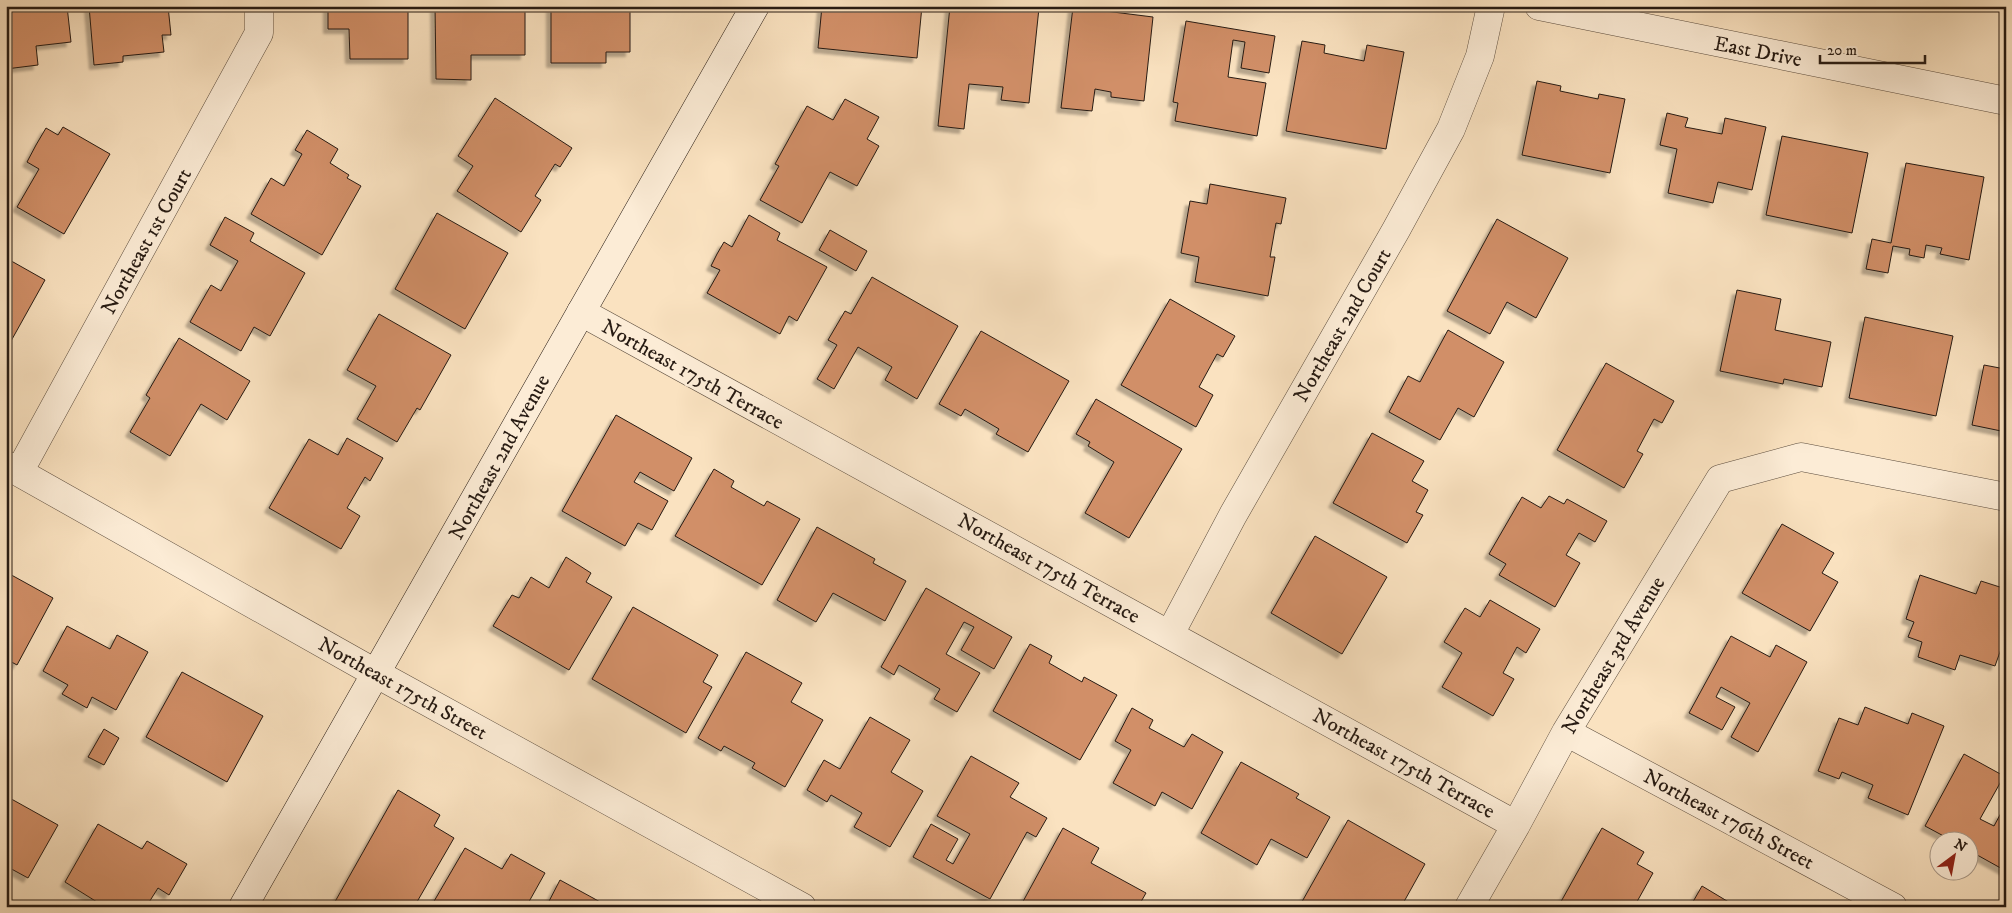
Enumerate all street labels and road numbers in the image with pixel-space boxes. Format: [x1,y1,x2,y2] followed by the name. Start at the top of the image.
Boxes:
[1712,31,1804,73] street label: East Drive
[96,164,198,319] street label: Northeast 1st Court
[1288,244,1398,407] street label: Northeast 2nd Court
[597,314,788,436] street label: Northeast 175th Terrace
[444,370,556,545] street label: Northeast 2nd Avenue
[953,508,1144,630] street label: Northeast 175th Terrace
[1557,572,1671,739] street label: Northeast 3rd Avenue
[313,632,492,746] street label: Northeast 175th Street
[1308,703,1499,825] street label: Northeast 175th Terrace
[1639,764,1819,876] street label: Northeast 176th Street

